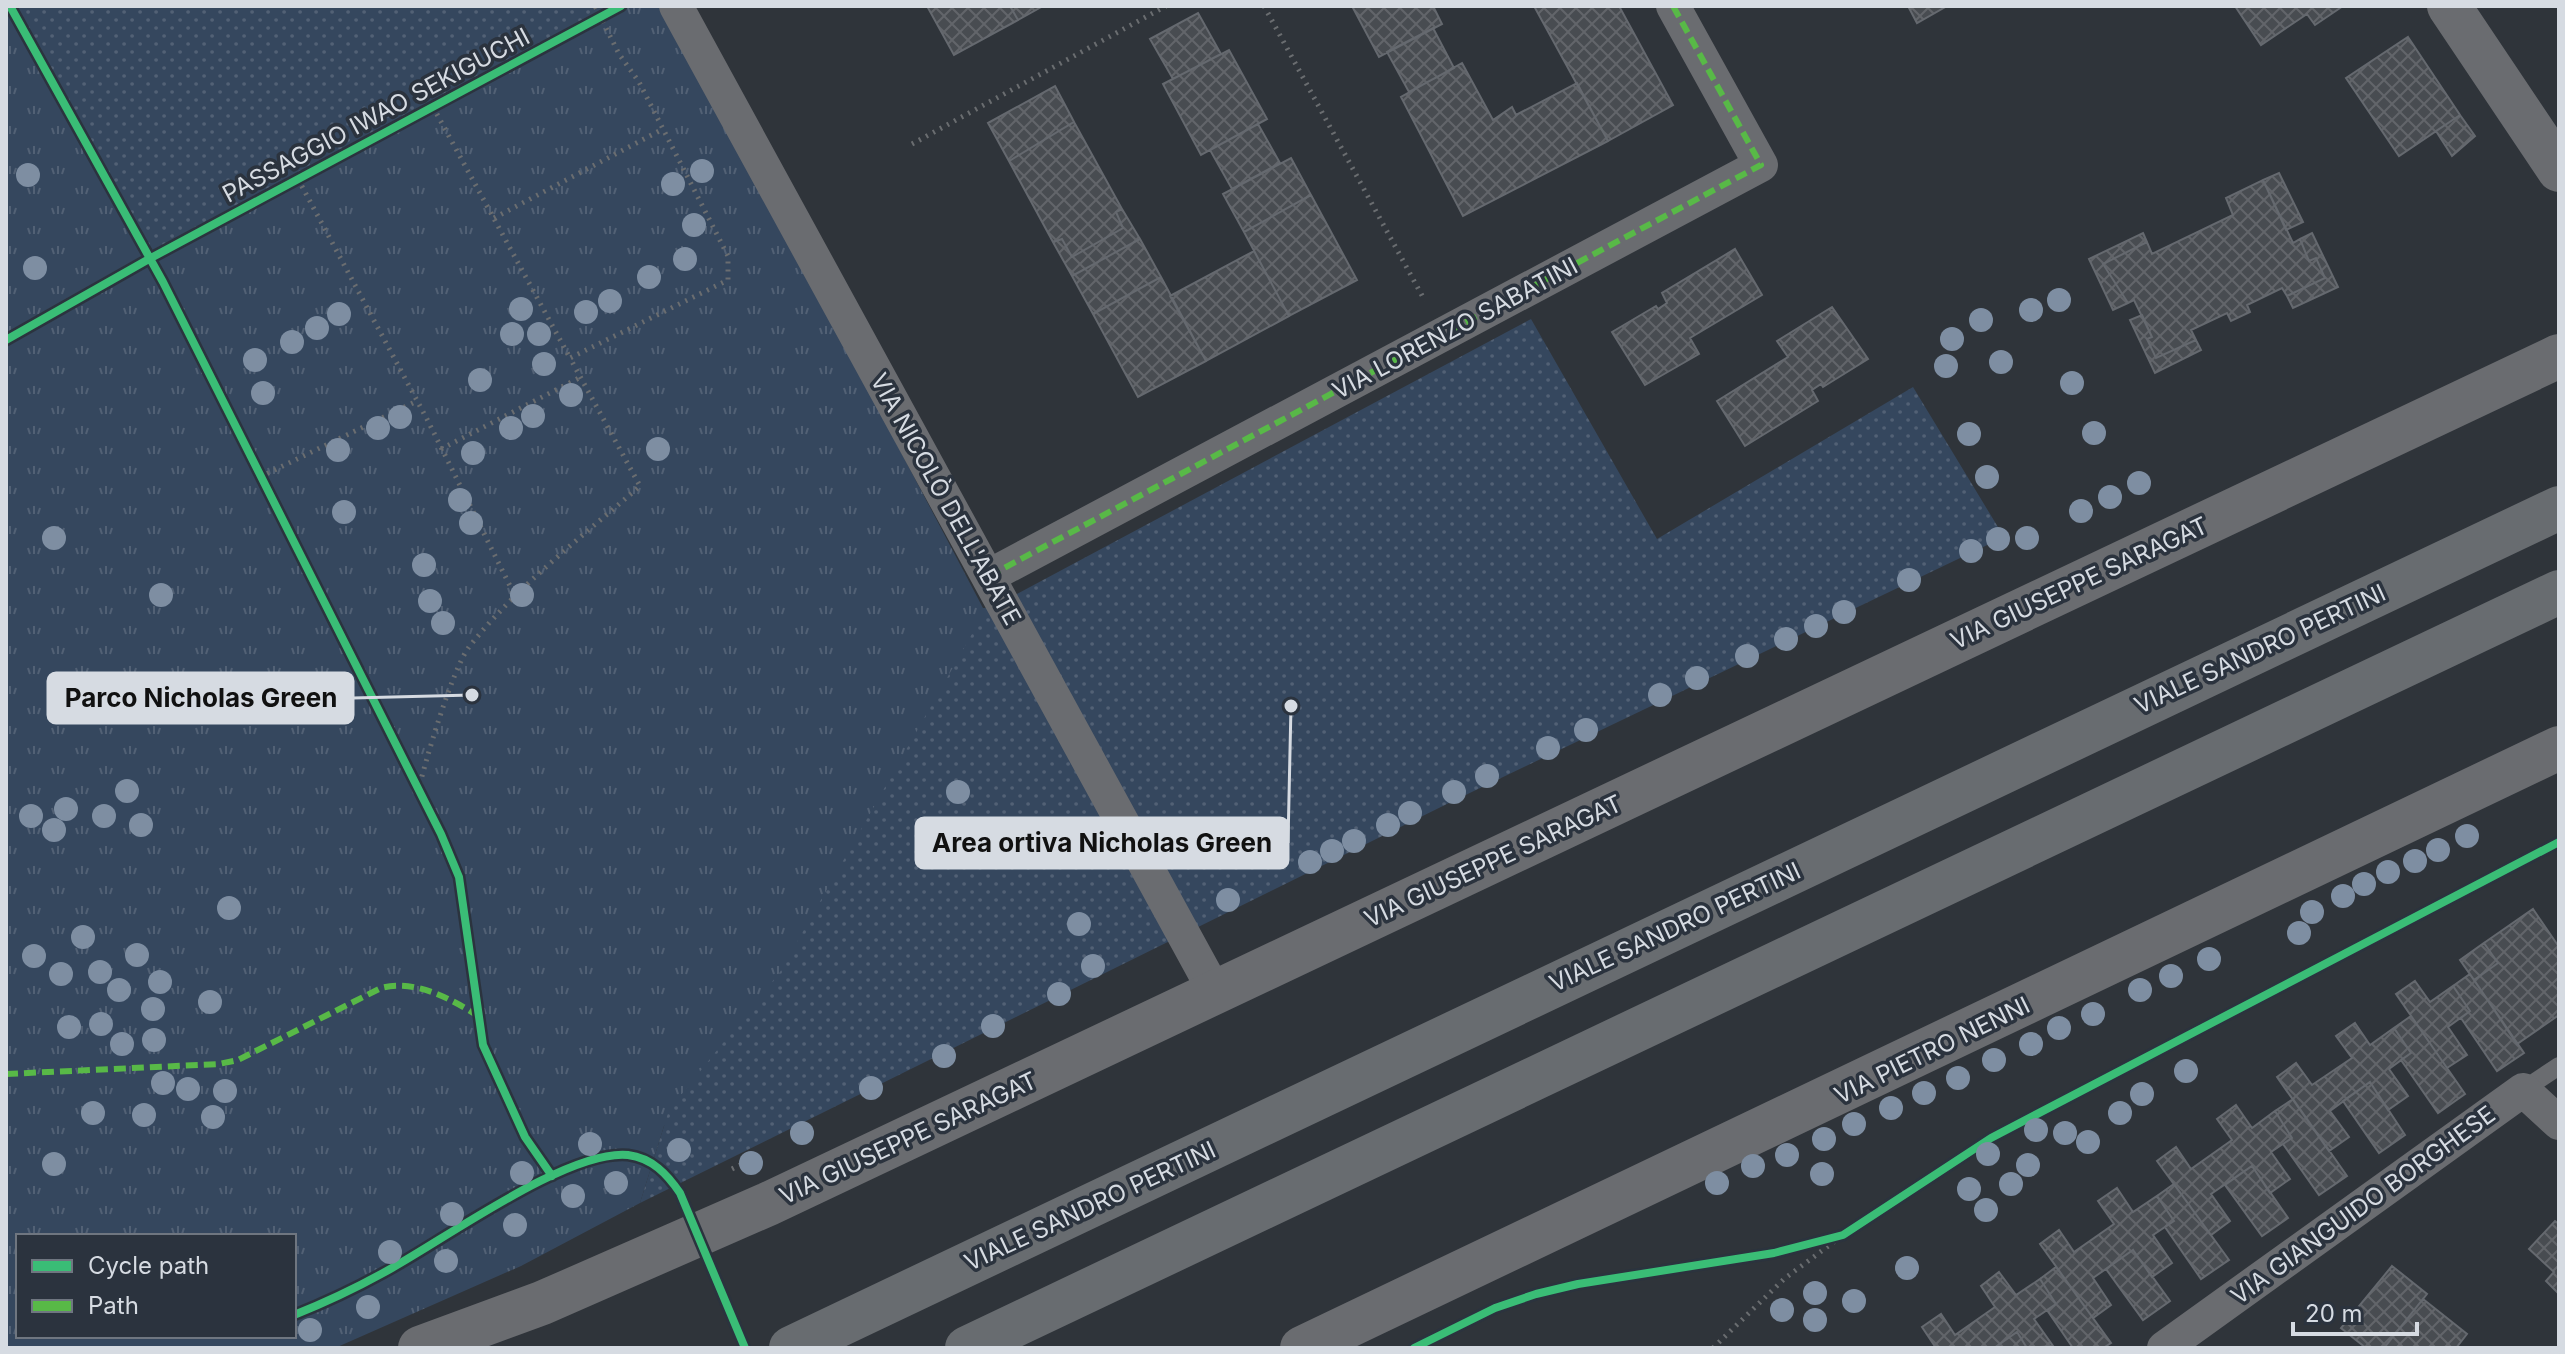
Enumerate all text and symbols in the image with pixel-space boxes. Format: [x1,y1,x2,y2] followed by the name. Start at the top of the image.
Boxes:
[218,22,534,208] street label: PASSAGGIO IWAO SEKIGUCHI
[1327,251,1583,405] street label: VIA LORENZO SABATINI
[865,368,1027,630] street label: VIA NICOLÒ DELL'ABATE
[1946,511,2212,655] street label: VIA GIUSEPPE SARAGAT
[2130,578,2390,720] street label: VIALE SANDRO PERTINI
[48,673,353,723] callout: Parco Nicholas Green
[65,682,337,713] text: Parco Nicholas Green
[1360,789,1626,933] street label: VIA GIUSEPPE SARAGAT
[916,818,1288,868] callout: Area ortiva Nicholas Green
[932,827,1272,858] text: Area ortiva Nicholas Green
[1545,856,1805,998] street label: VIALE SANDRO PERTINI
[1830,990,2034,1110] street label: VIA PIETRO NENNI
[775,1066,1041,1210] street label: VIA GIUSEPPE SARAGAT
[2225,1099,2501,1311] street label: VIA GIANGUIDO BORGHESE
[960,1135,1220,1277] street label: VIALE SANDRO PERTINI
[16,1234,296,1338] legend
[88,1251,209,1280] text: Cycle path
[2293,1286,2417,1336] scale bar
[88,1291,139,1320] text: Path
[2305,1299,2363,1328] text: 20 m

